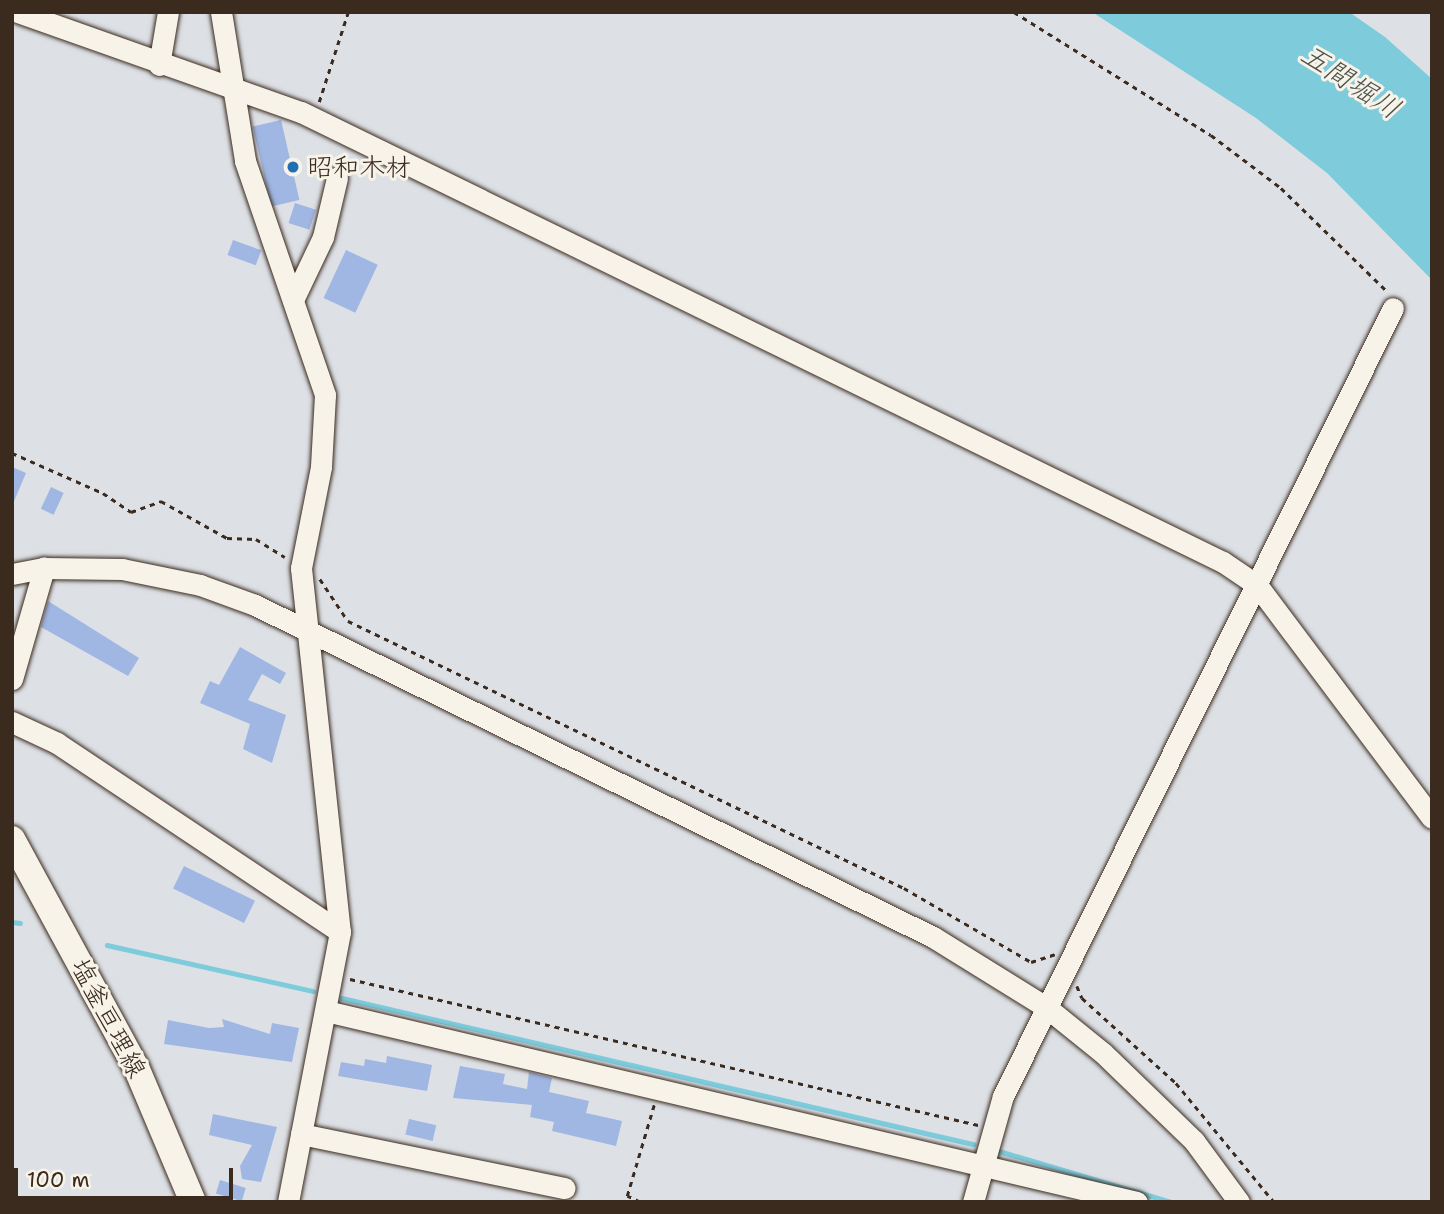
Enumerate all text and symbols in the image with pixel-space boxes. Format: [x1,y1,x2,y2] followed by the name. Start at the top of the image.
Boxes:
[1295,36,1407,126] water label: 五間堀川
[307,151,411,183] place label: 昭和木材
[285,159,301,175] marker: 昭和木材
[65,953,153,1083] street label: 塩釜亘理線
[18,1154,236,1198] scale bar
[27,1166,90,1194] text: 100 m

